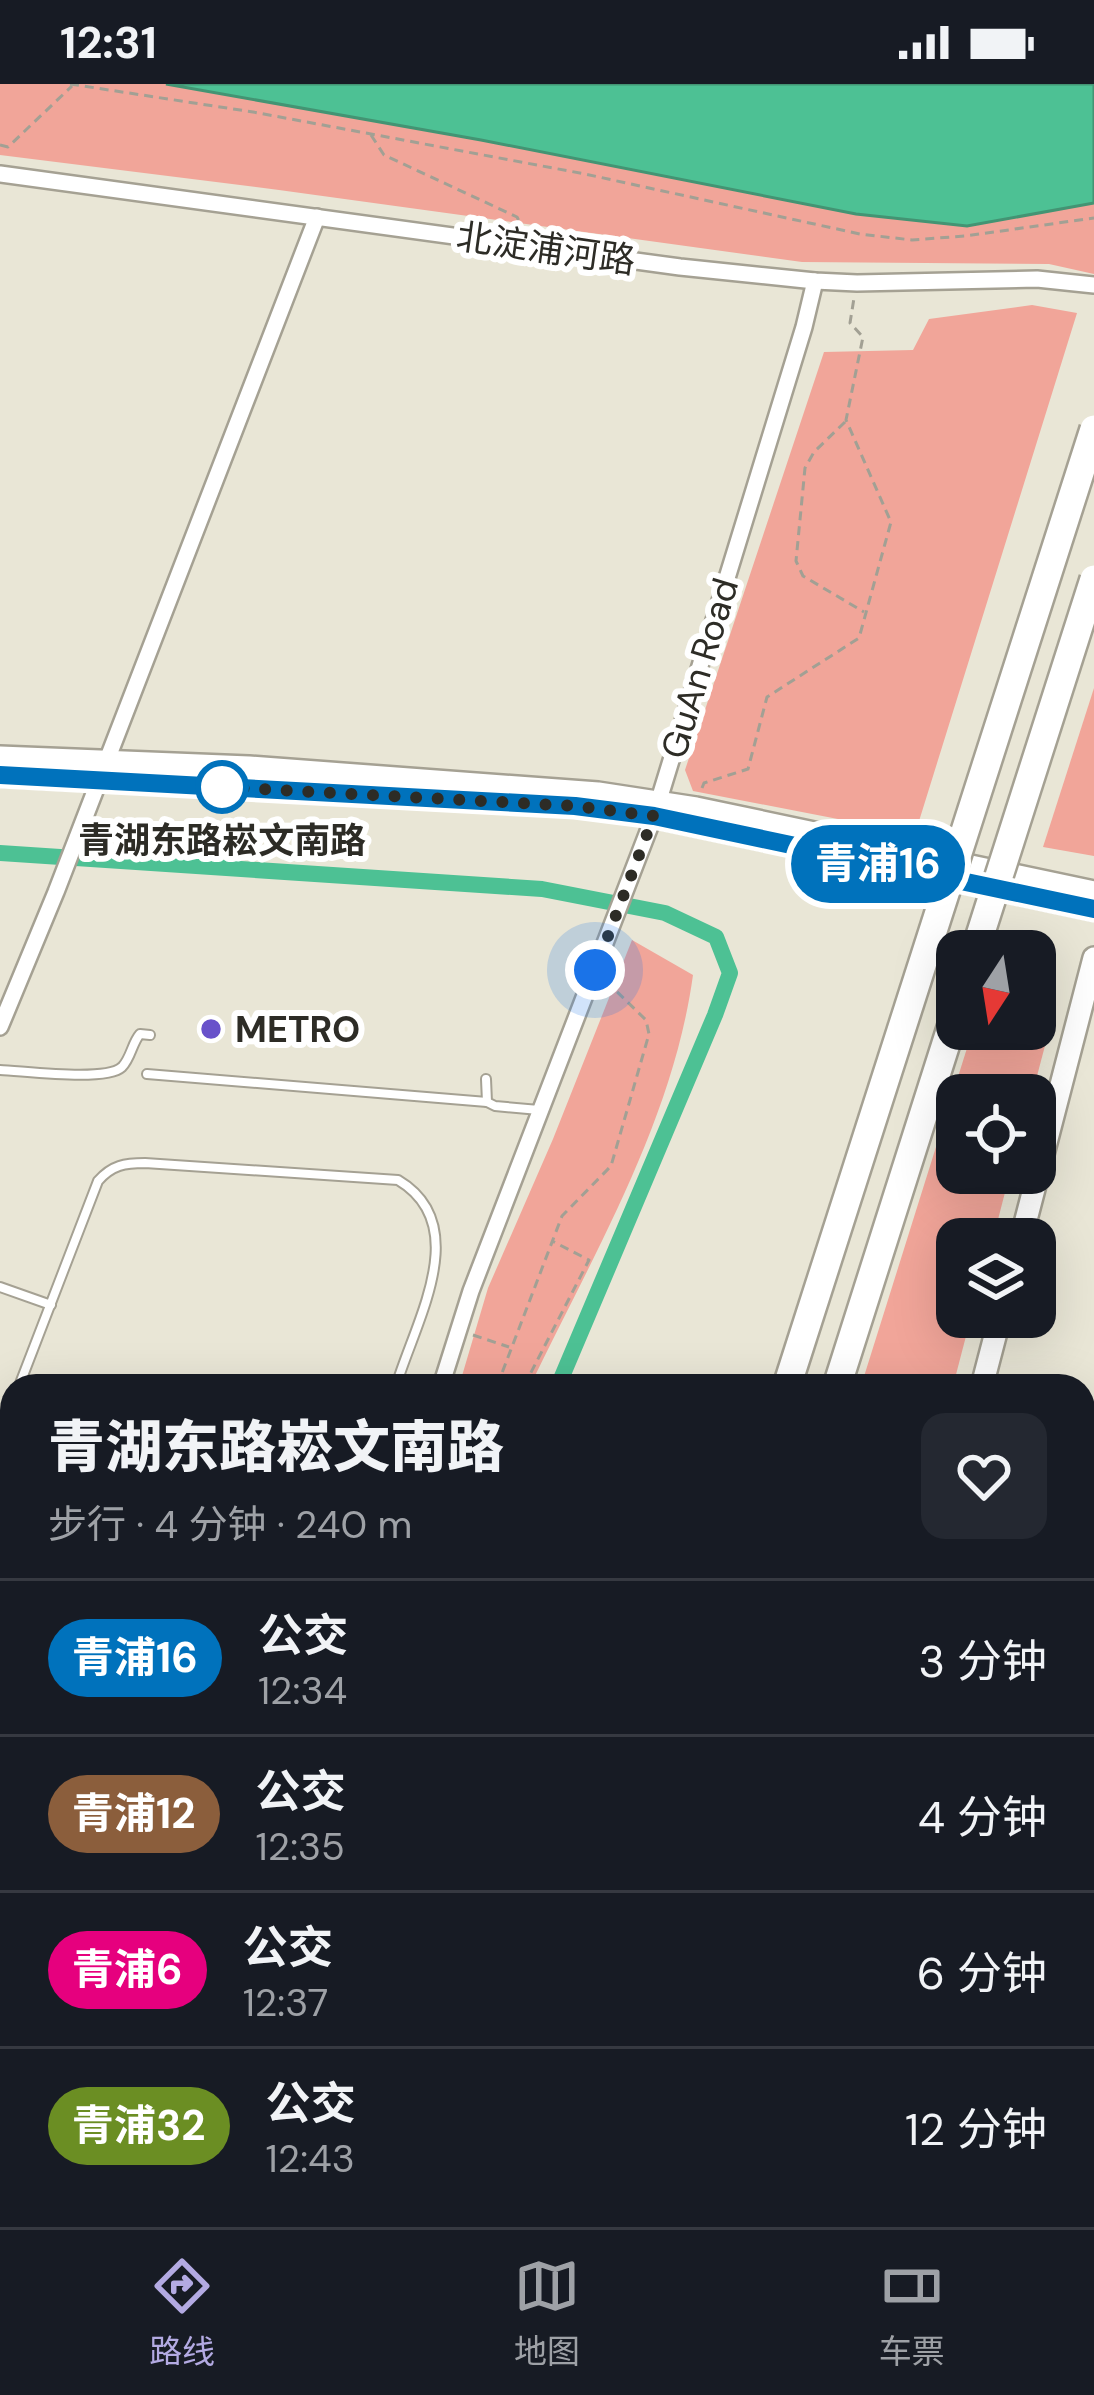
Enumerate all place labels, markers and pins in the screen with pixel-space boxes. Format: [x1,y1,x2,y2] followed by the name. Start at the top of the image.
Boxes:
[197,762,247,812] marker: 青湖东路崧文南路
[78,817,366,864] place label: 青湖东路崧文南路
[235,1006,360,1053] place label: METRO
[198,1016,224,1042] marker: METRO

